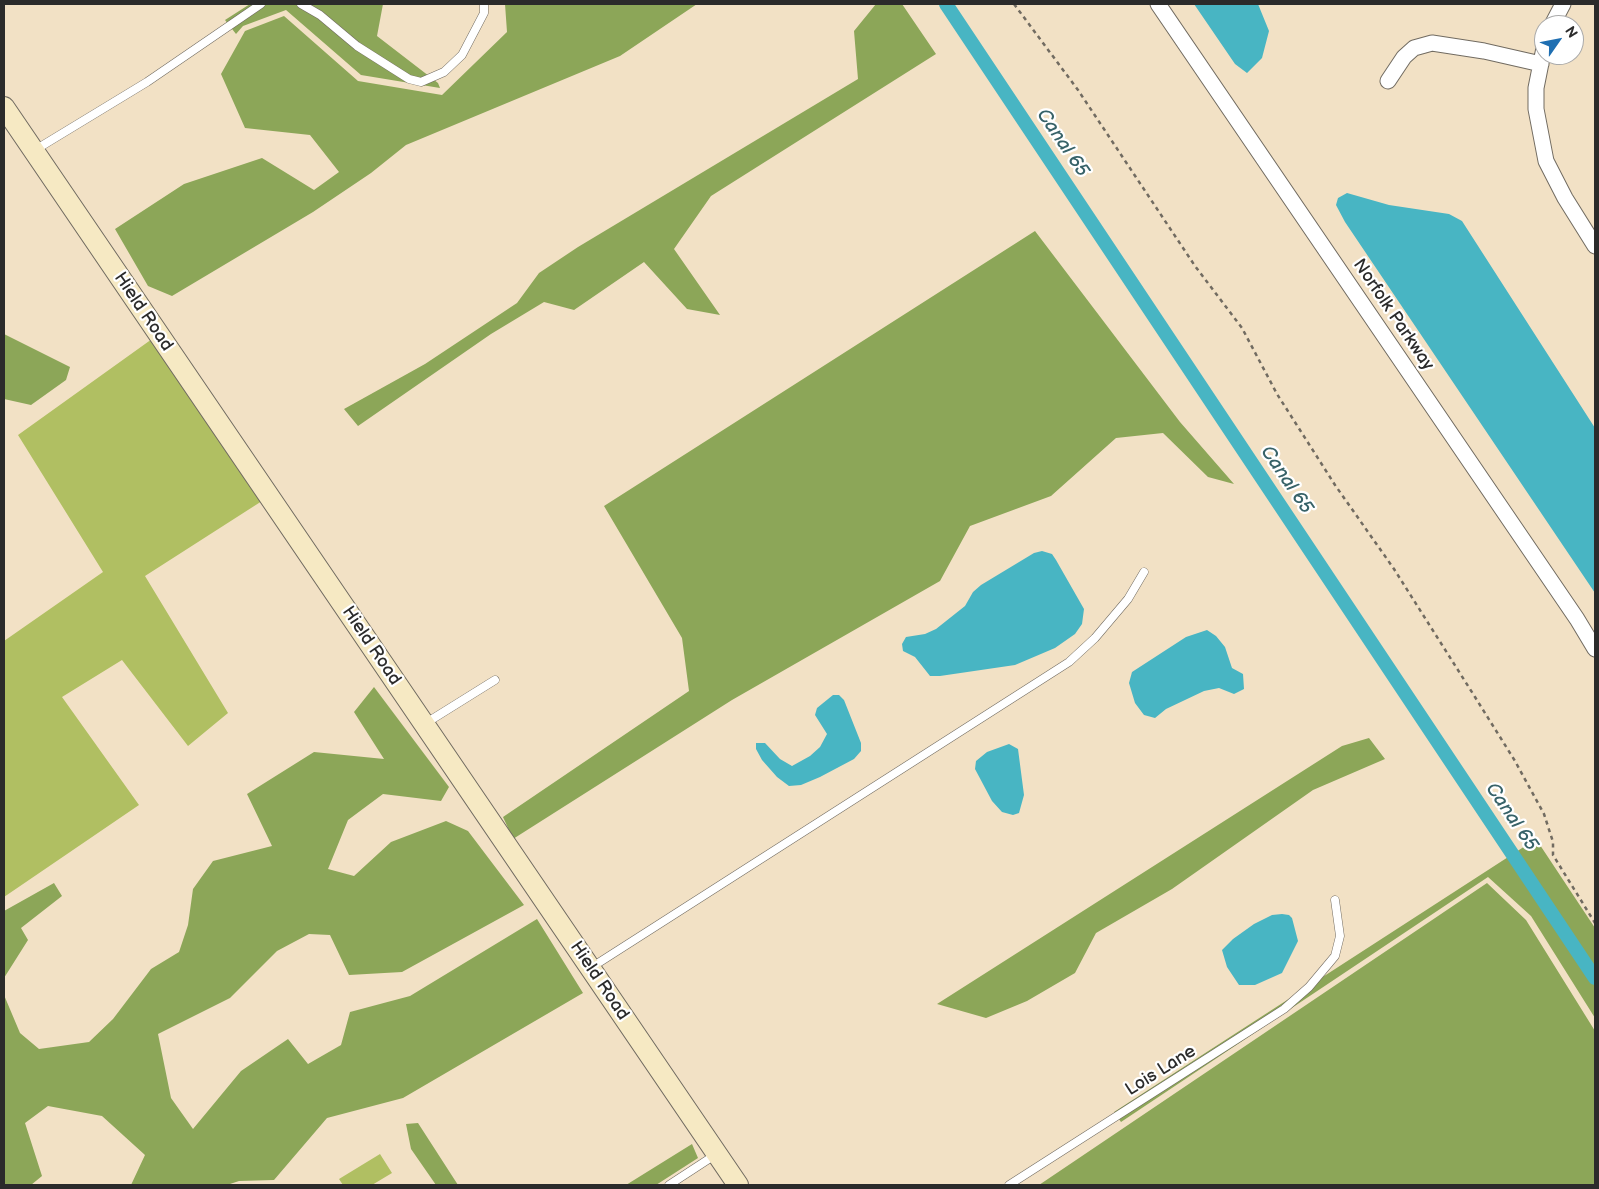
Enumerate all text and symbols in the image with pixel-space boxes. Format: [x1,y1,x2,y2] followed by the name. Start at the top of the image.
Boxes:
[1534,15,1584,65] north arrow
[1561,23,1581,41] text: N
[1031,105,1093,181] water label: Canal 65
[1348,255,1438,375] street label: Norfolk Parkway
[109,268,177,356] street label: Hield Road
[1255,442,1317,518] water label: Canal 65
[337,602,405,690] street label: Hield Road
[1480,779,1542,855] water label: Canal 65
[565,937,633,1025] street label: Hield Road
[1122,1041,1200,1101] street label: Lois Lane

